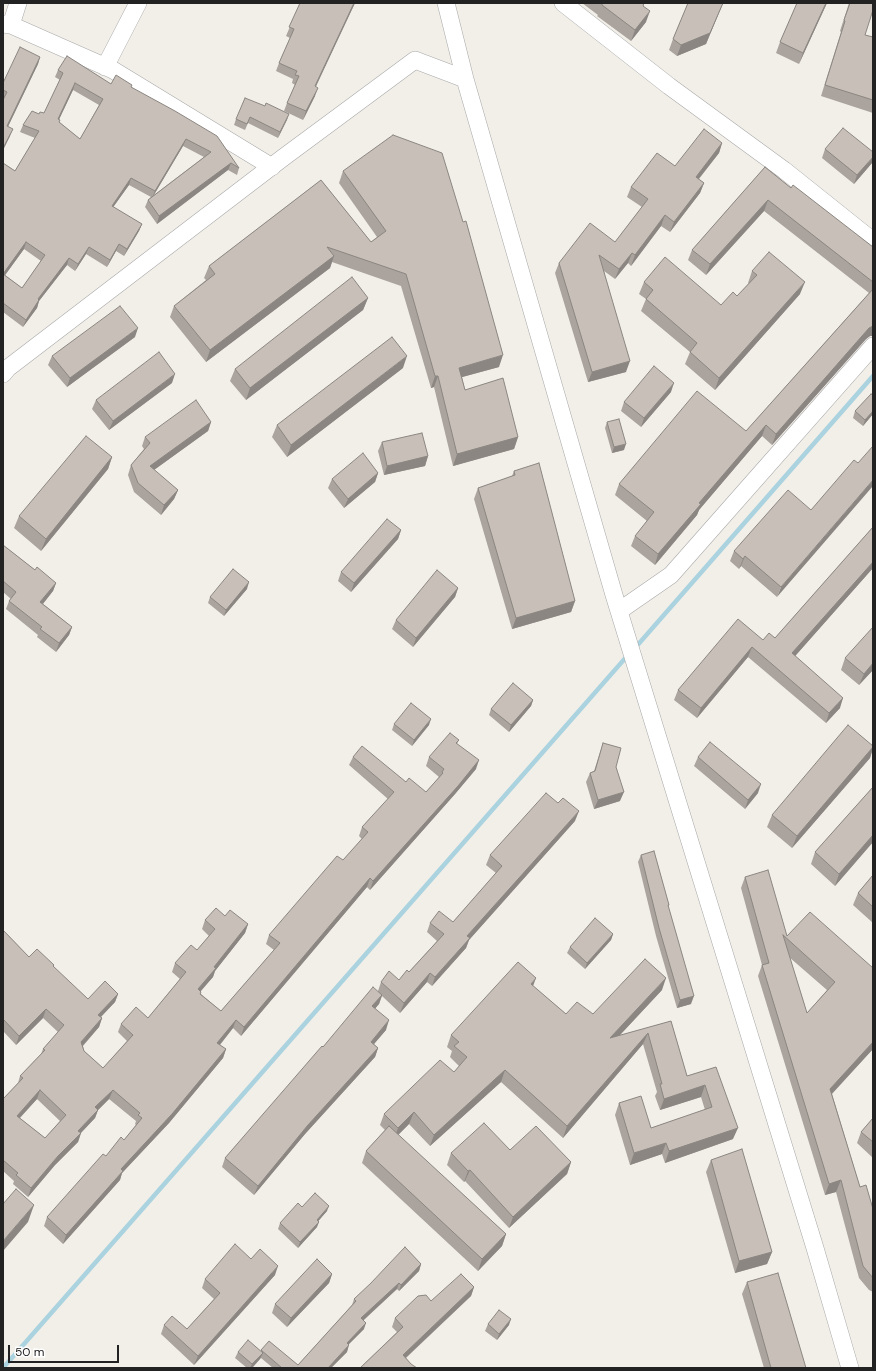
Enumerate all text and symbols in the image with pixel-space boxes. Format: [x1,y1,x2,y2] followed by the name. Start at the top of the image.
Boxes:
[10,1337,121,1363] scale bar
[15,1344,44,1360] text: 50 m

